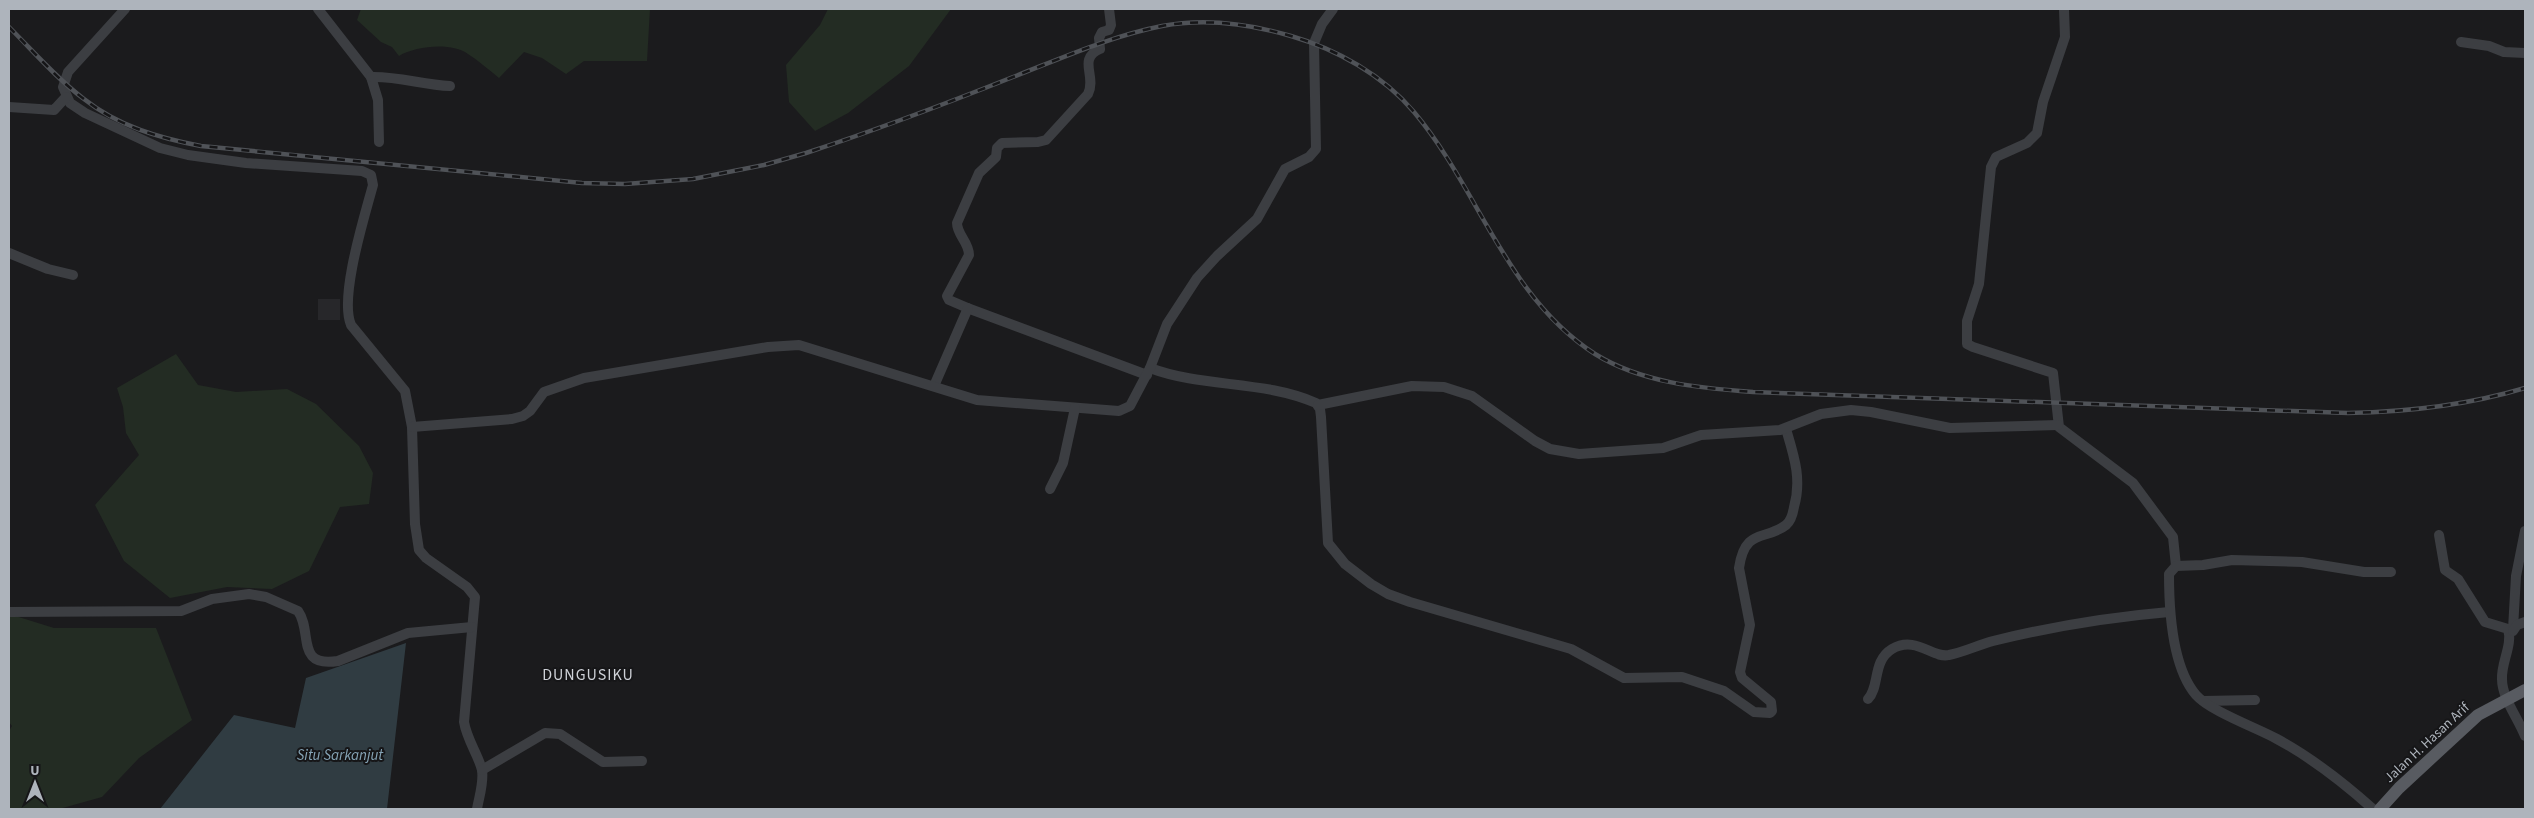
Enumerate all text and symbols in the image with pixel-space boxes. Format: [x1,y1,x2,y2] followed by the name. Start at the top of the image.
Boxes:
[542,664,634,686] district label: DUNGUSIKU
[2380,698,2475,788] street label: Jalan H. Hasan Arif
[297,745,384,766] water label: Situ Sarkanjut
[10,758,60,808] north arrow
[30,761,40,781] text: U

